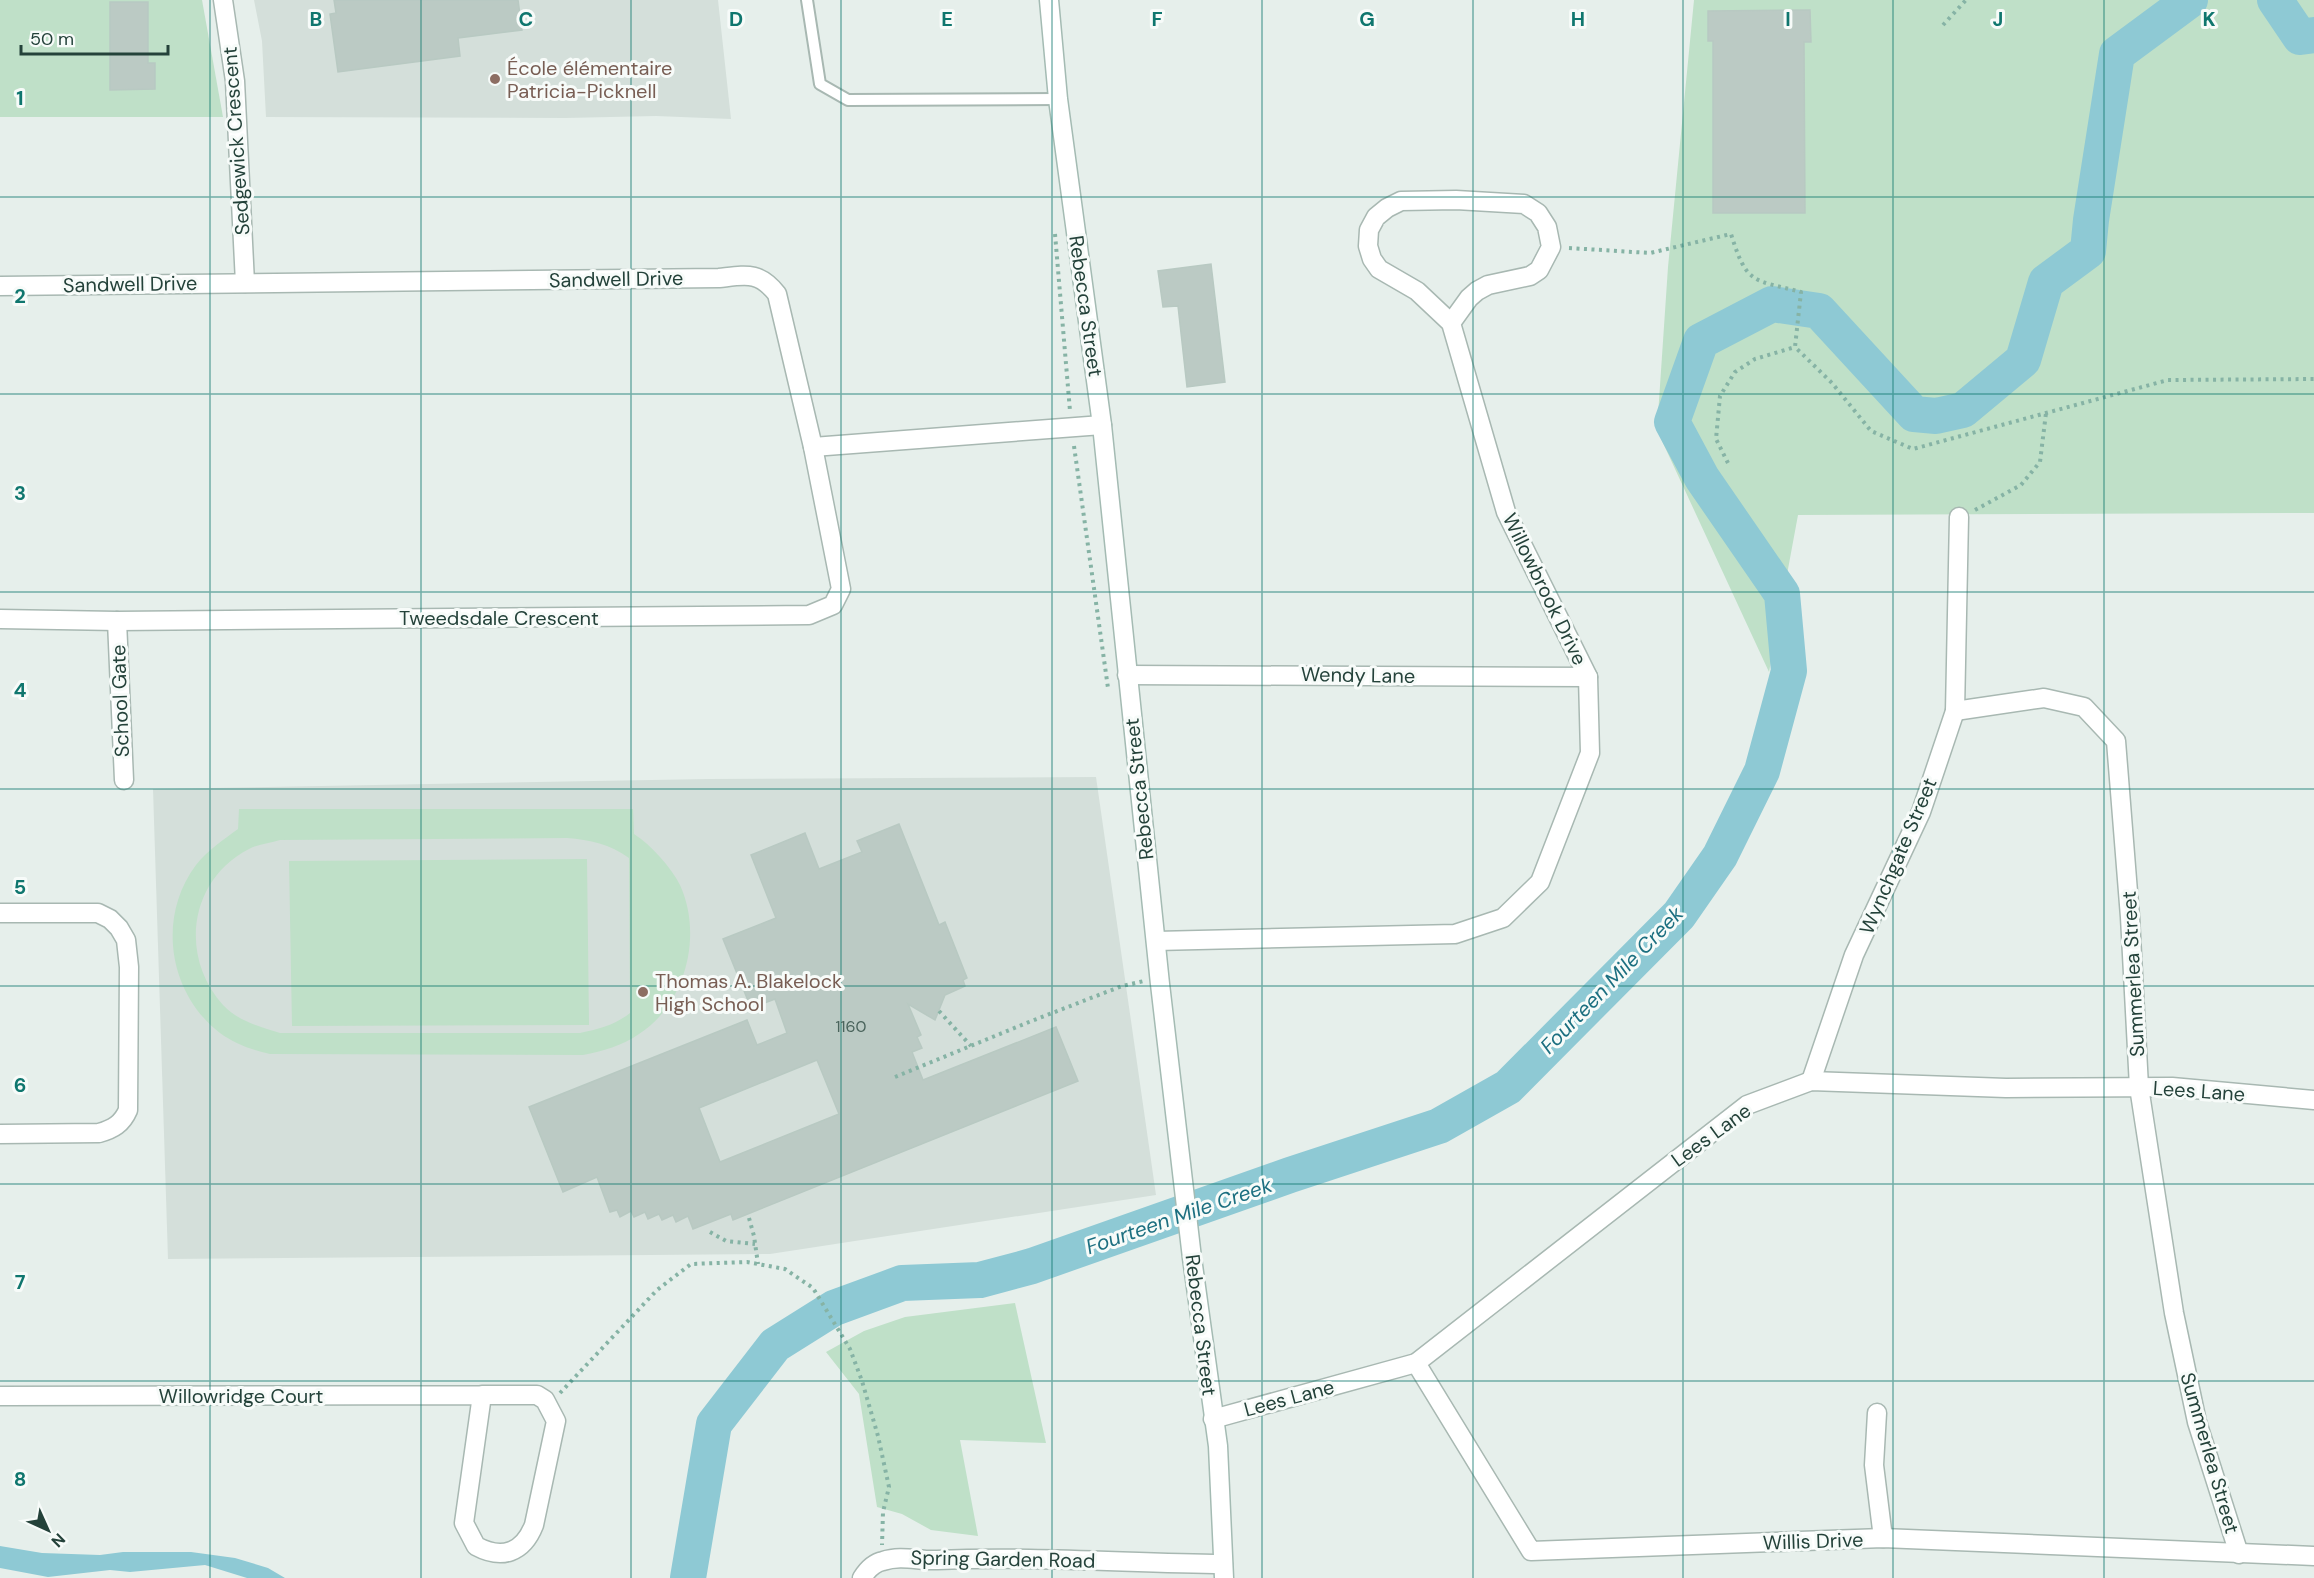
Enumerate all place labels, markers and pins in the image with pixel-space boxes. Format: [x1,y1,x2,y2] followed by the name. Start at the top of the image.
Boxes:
[507,55,672,104] place label: École élémentaire Patricia-Picknell
[488,72,502,86] marker: École élémentaire Patricia-Picknell
[655,968,842,1017] place label: Thomas A. Blakelock High School
[636,985,650,999] marker: Thomas A. Blakelock High School

